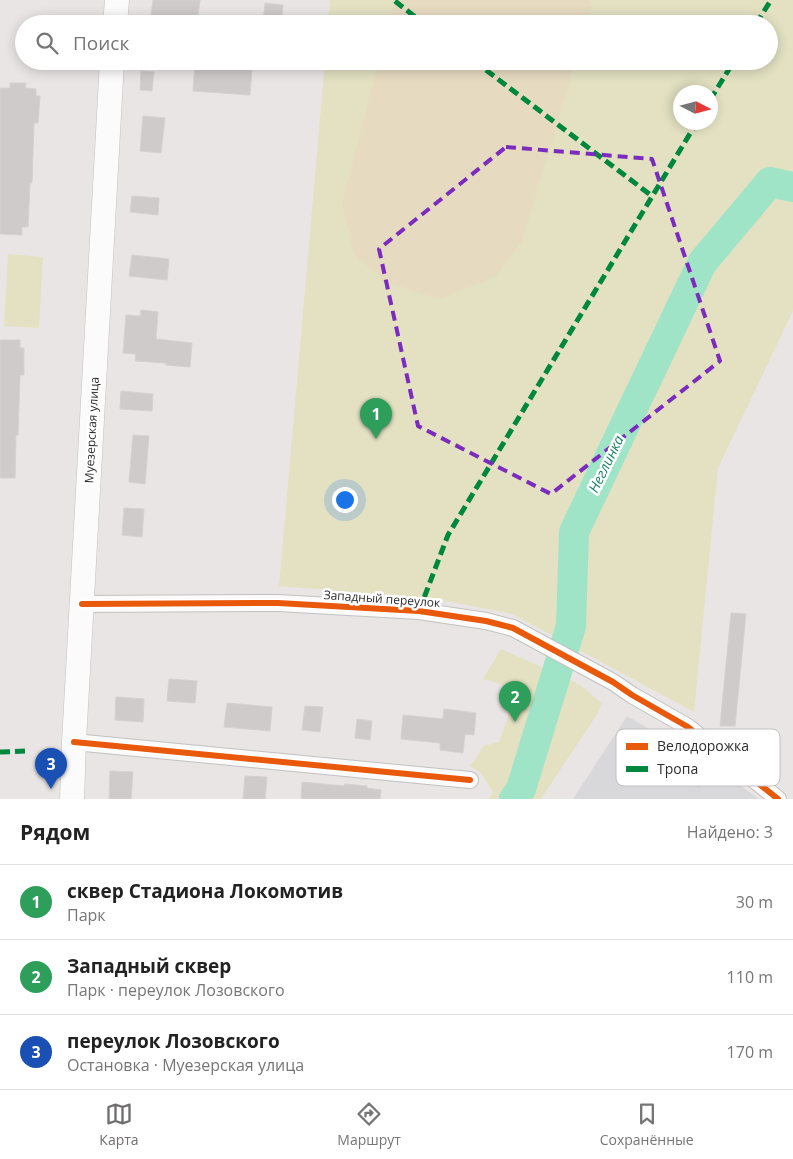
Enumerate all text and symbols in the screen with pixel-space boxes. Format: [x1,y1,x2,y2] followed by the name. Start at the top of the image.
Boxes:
[15,15,778,70] search box
[33,29,61,57] icon: search
[73,30,129,56] text: Поиск
[673,85,718,130] north arrow
[80,376,103,484] street label: Муезерская улица
[360,398,392,439] pin: 1
[584,432,628,496] water label: Неглинка
[332,487,358,513] your location
[323,586,442,611] street label: Западный переулок
[499,681,531,722] pin: 2
[616,729,780,786] legend
[657,736,749,755] text: Велодорожка
[35,748,67,789] pin: 3
[657,759,698,778] text: Тропа
[20,818,90,846] text: Рядом
[687,821,773,843] text: Найдено: 3
[67,878,343,904] text: сквер Стадиона Локомотив
[31,891,41,913] text: 1
[736,891,773,913] text: 30 m
[67,904,106,926] text: Парк
[67,953,231,979] text: Западный сквер
[31,966,41,988] text: 2
[727,966,773,988] text: 110 m
[67,979,285,1001] text: Парк · переулок Лозовского
[67,1028,280,1054] text: переулок Лозовского
[31,1041,41,1063] text: 3
[727,1041,773,1063] text: 170 m
[67,1054,304,1076] text: Остановка · Муезерская улица
[99,1100,139,1149] tab: Карта
[337,1100,401,1149] tab: Маршрут
[600,1100,694,1149] tab: Сохранённые

